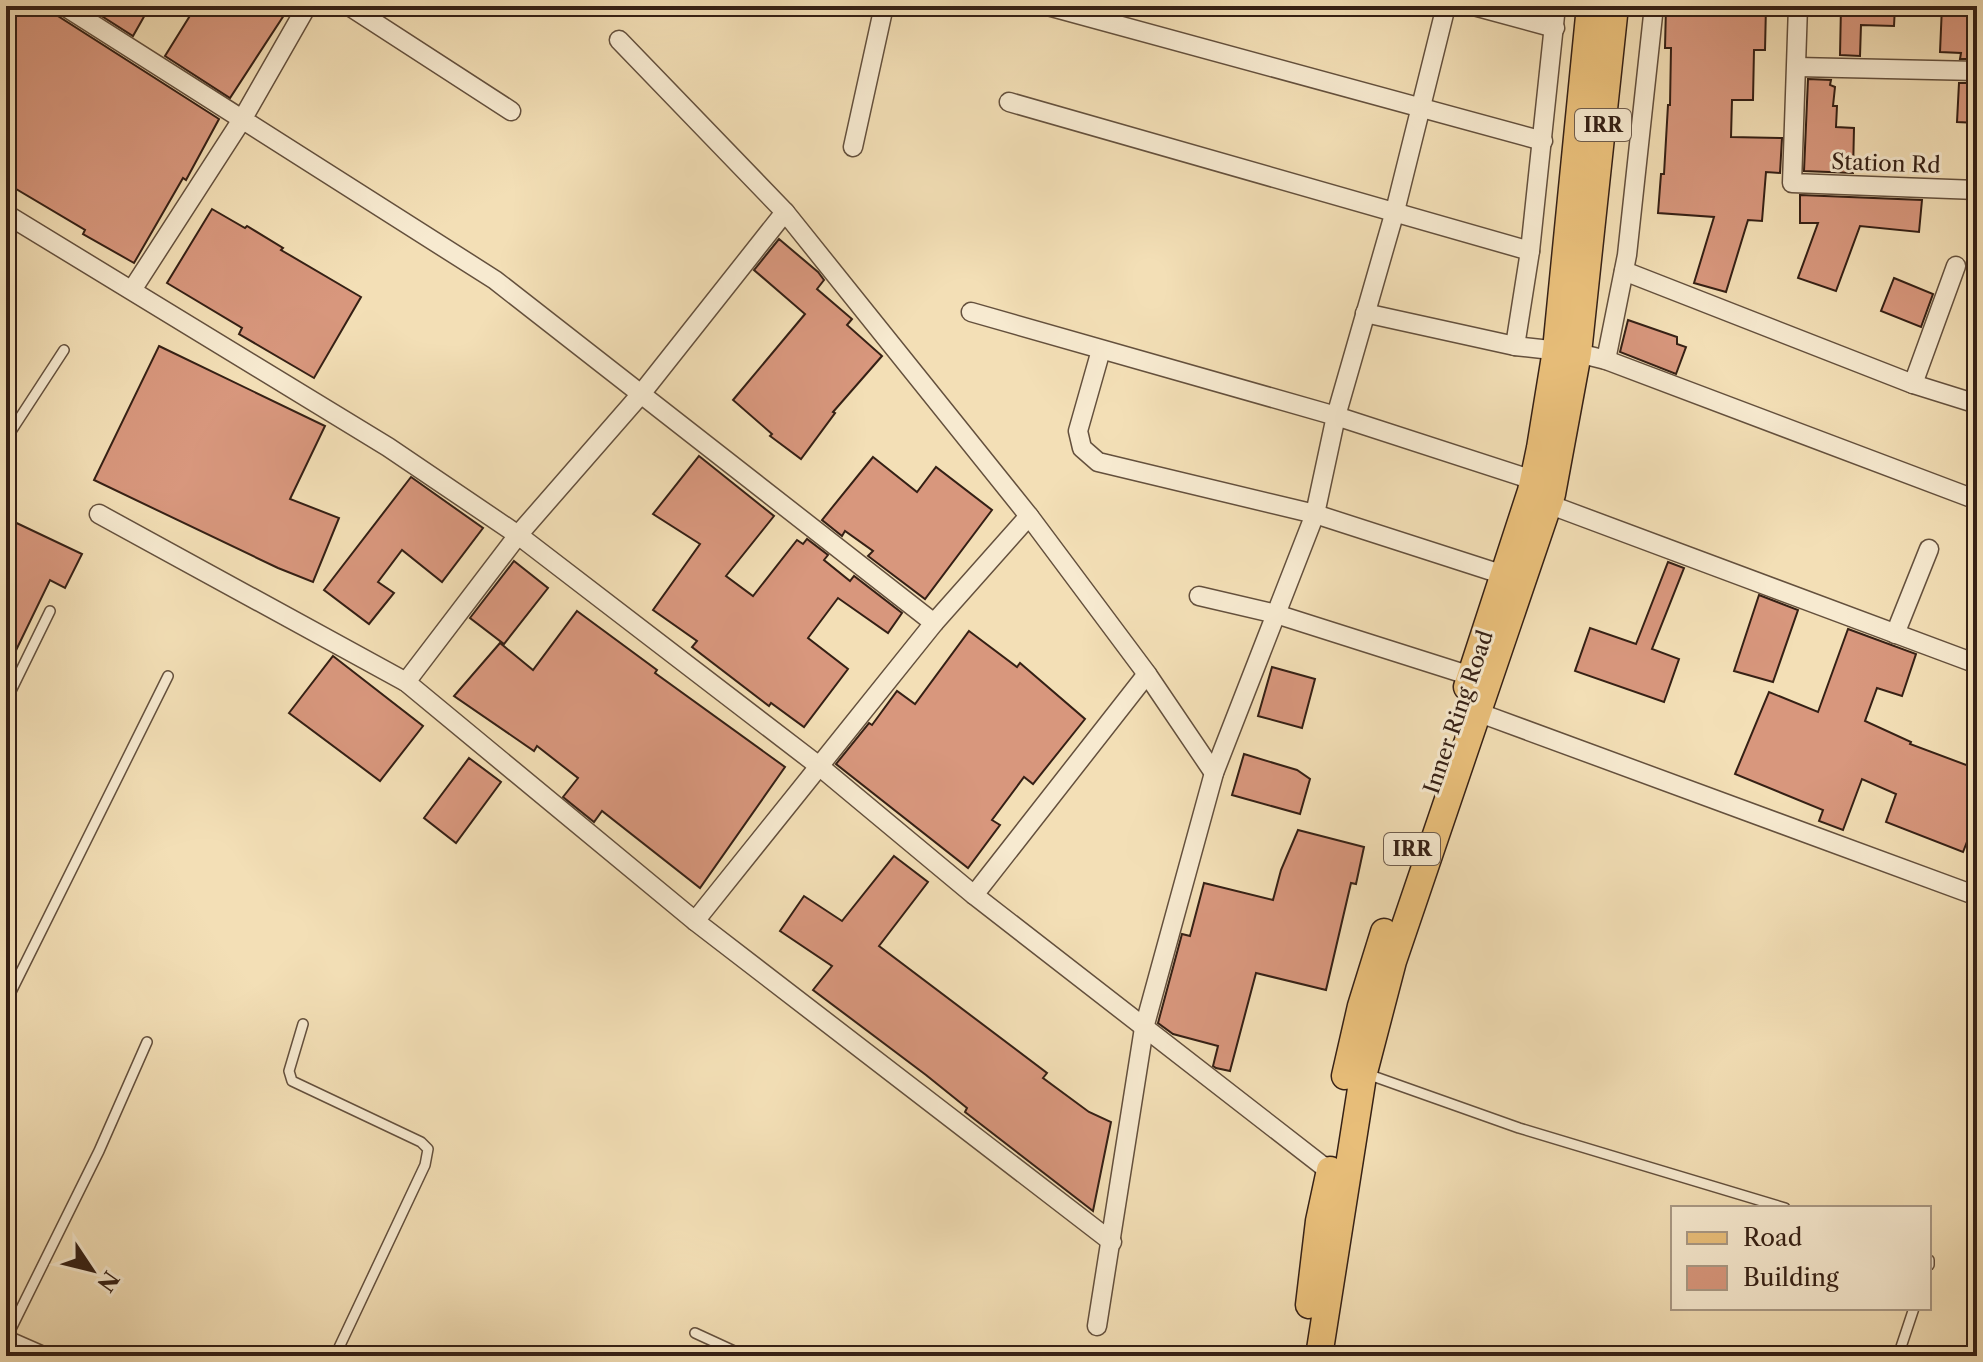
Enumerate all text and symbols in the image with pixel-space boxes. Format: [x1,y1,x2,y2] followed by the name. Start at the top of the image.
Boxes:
[1575,109,1631,141] road number: IRR
[1831,148,1941,179] street label: Station Rd
[1418,627,1499,798] street label: Inner Ring Road
[1384,833,1440,865] road number: IRR
[1671,1206,1931,1310] legend
[1743,1223,1803,1252] text: Road
[52,1230,132,1310] north arrow
[1743,1263,1839,1292] text: Building
[91,1266,125,1297] text: N

